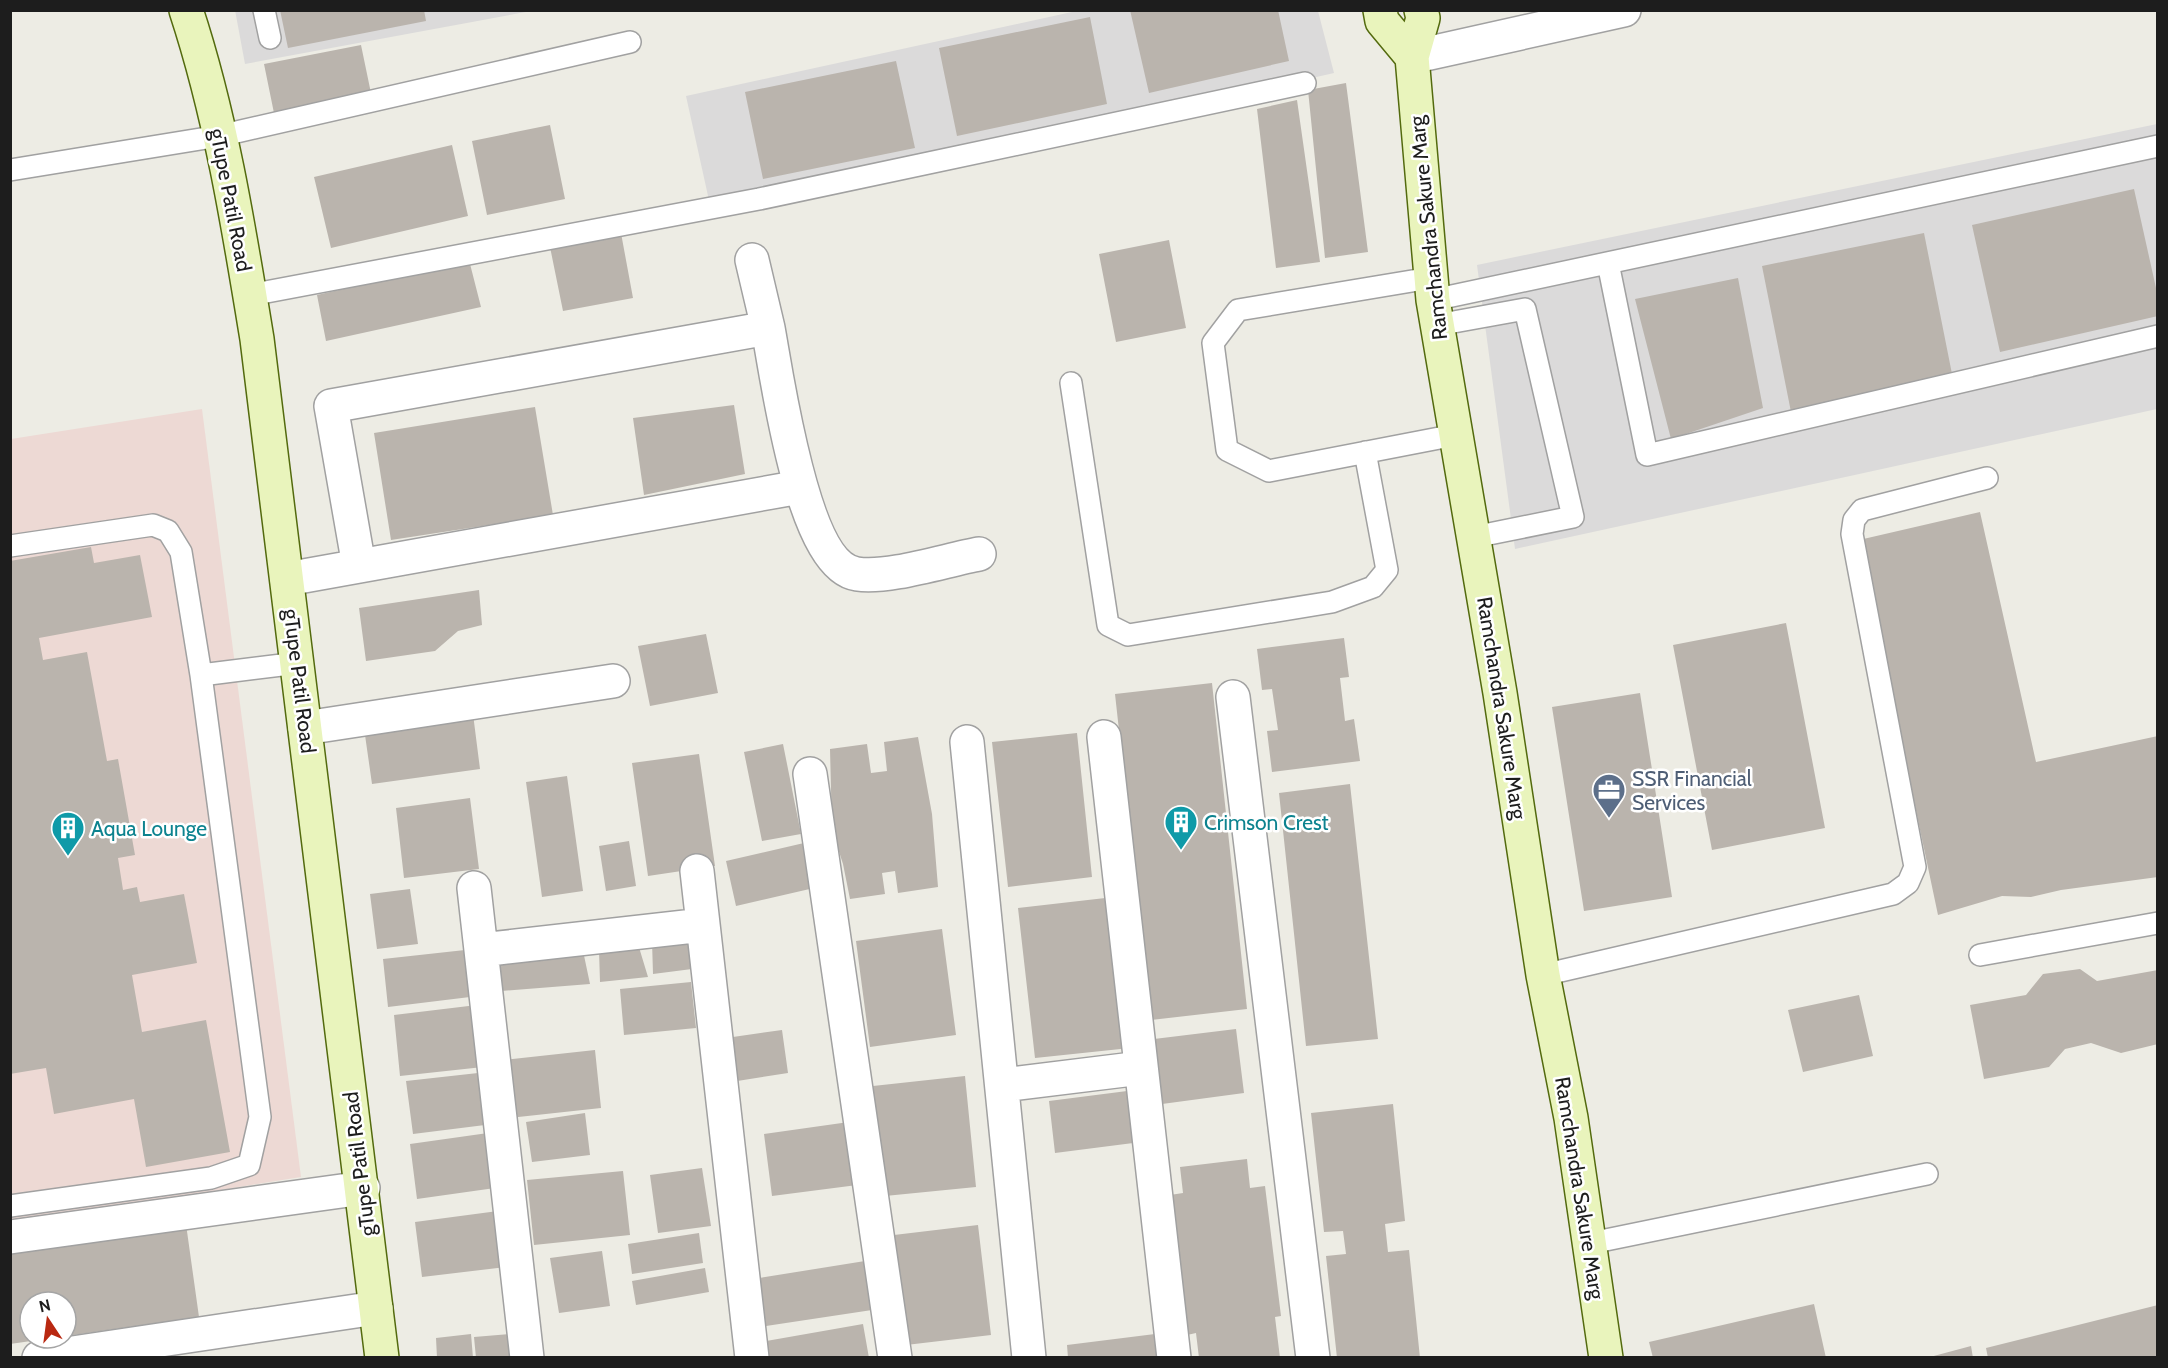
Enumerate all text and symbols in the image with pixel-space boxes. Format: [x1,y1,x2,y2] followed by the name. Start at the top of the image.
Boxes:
[1404,114,1452,341] street label: Ramchandra Sakure Marg
[205,126,257,274] street label: gTupe Patil Road
[1472,595,1532,822] street label: Ramchandra Sakure Marg
[279,607,321,755] street label: gTupe Patil Road
[1632,766,1752,815] place label: SSR Financial Services
[1591,772,1627,819] office icon: SSR Financial Services
[1163,804,1199,851] building icon: Crimson Crest
[50,810,86,857] building icon: Aqua Lounge
[1204,810,1329,835] place label: Crimson Crest
[91,816,207,841] place label: Aqua Lounge
[1550,1075,1610,1302] street label: Ramchandra Sakure Marg
[338,1090,380,1238] street label: gTupe Patil Road
[18,1290,78,1350] north arrow
[37,1295,52,1316] text: N

